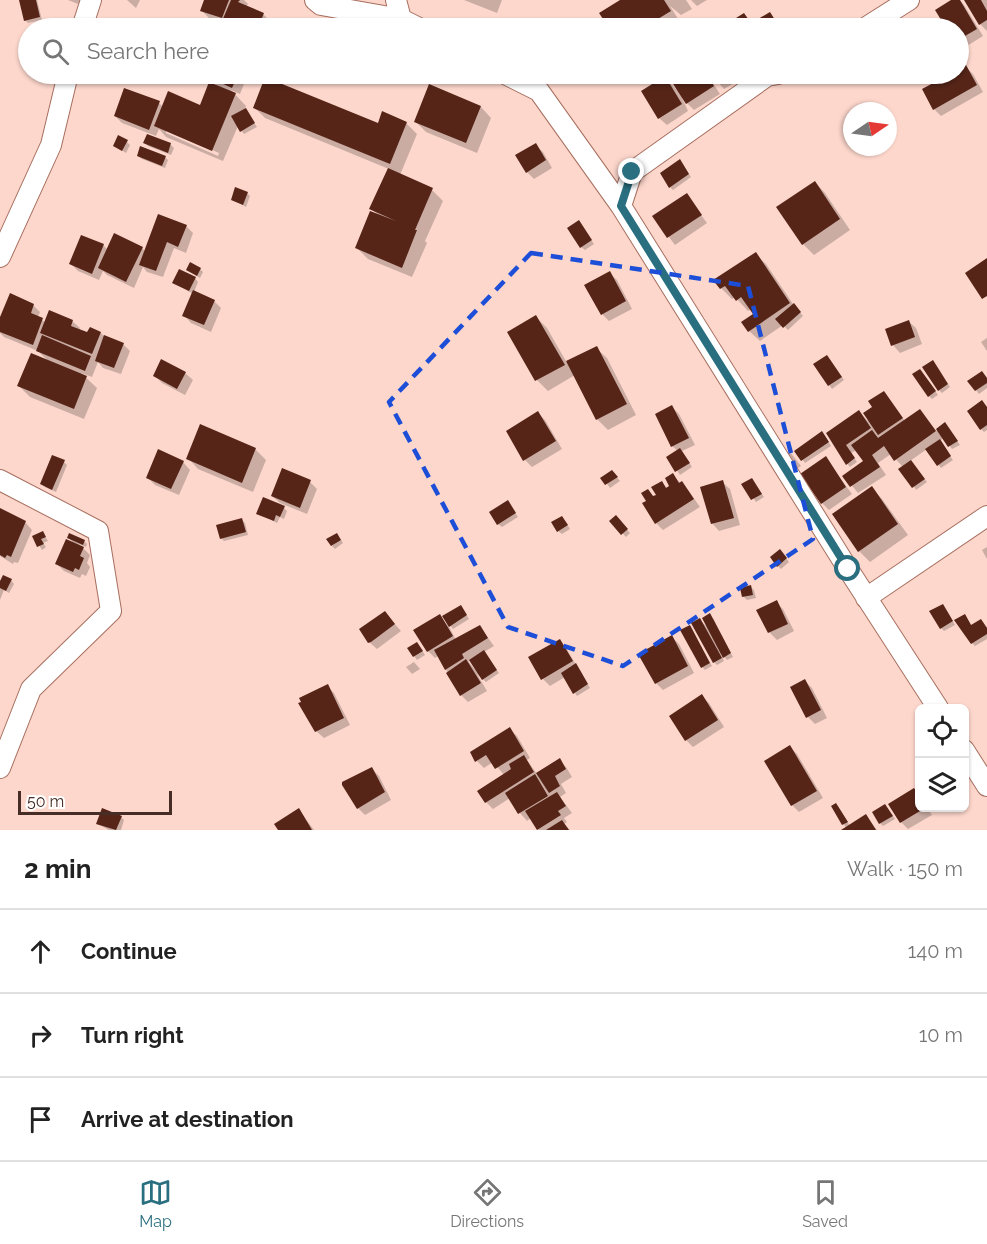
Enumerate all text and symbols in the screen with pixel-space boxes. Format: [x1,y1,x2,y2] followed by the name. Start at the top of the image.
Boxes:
[18,18,969,84] search box
[39,35,72,68] icon: search
[87,38,209,64] text: Search here
[843,102,897,156] north arrow
[618,158,644,184] route end
[834,555,860,581] route start
[915,704,969,812] map controls
[915,704,969,758] button: locate
[915,758,969,812] button: layers
[18,788,172,816] scale bar
[27,792,64,811] text: 50 m
[24,854,91,884] text: 2 min
[847,857,963,881] text: Walk · 150 m
[24,935,57,968] icon: ahead
[81,938,177,964] text: Continue
[908,939,963,963] text: 140 m
[24,1019,57,1052] icon: right
[81,1022,184,1048] text: Turn right
[919,1023,963,1047] text: 10 m
[24,1103,57,1136] icon: arrive
[81,1106,294,1132] text: Arrive at destination
[139,1176,172,1231] tab: Map
[450,1176,524,1231] tab: Directions
[802,1176,848,1231] tab: Saved

